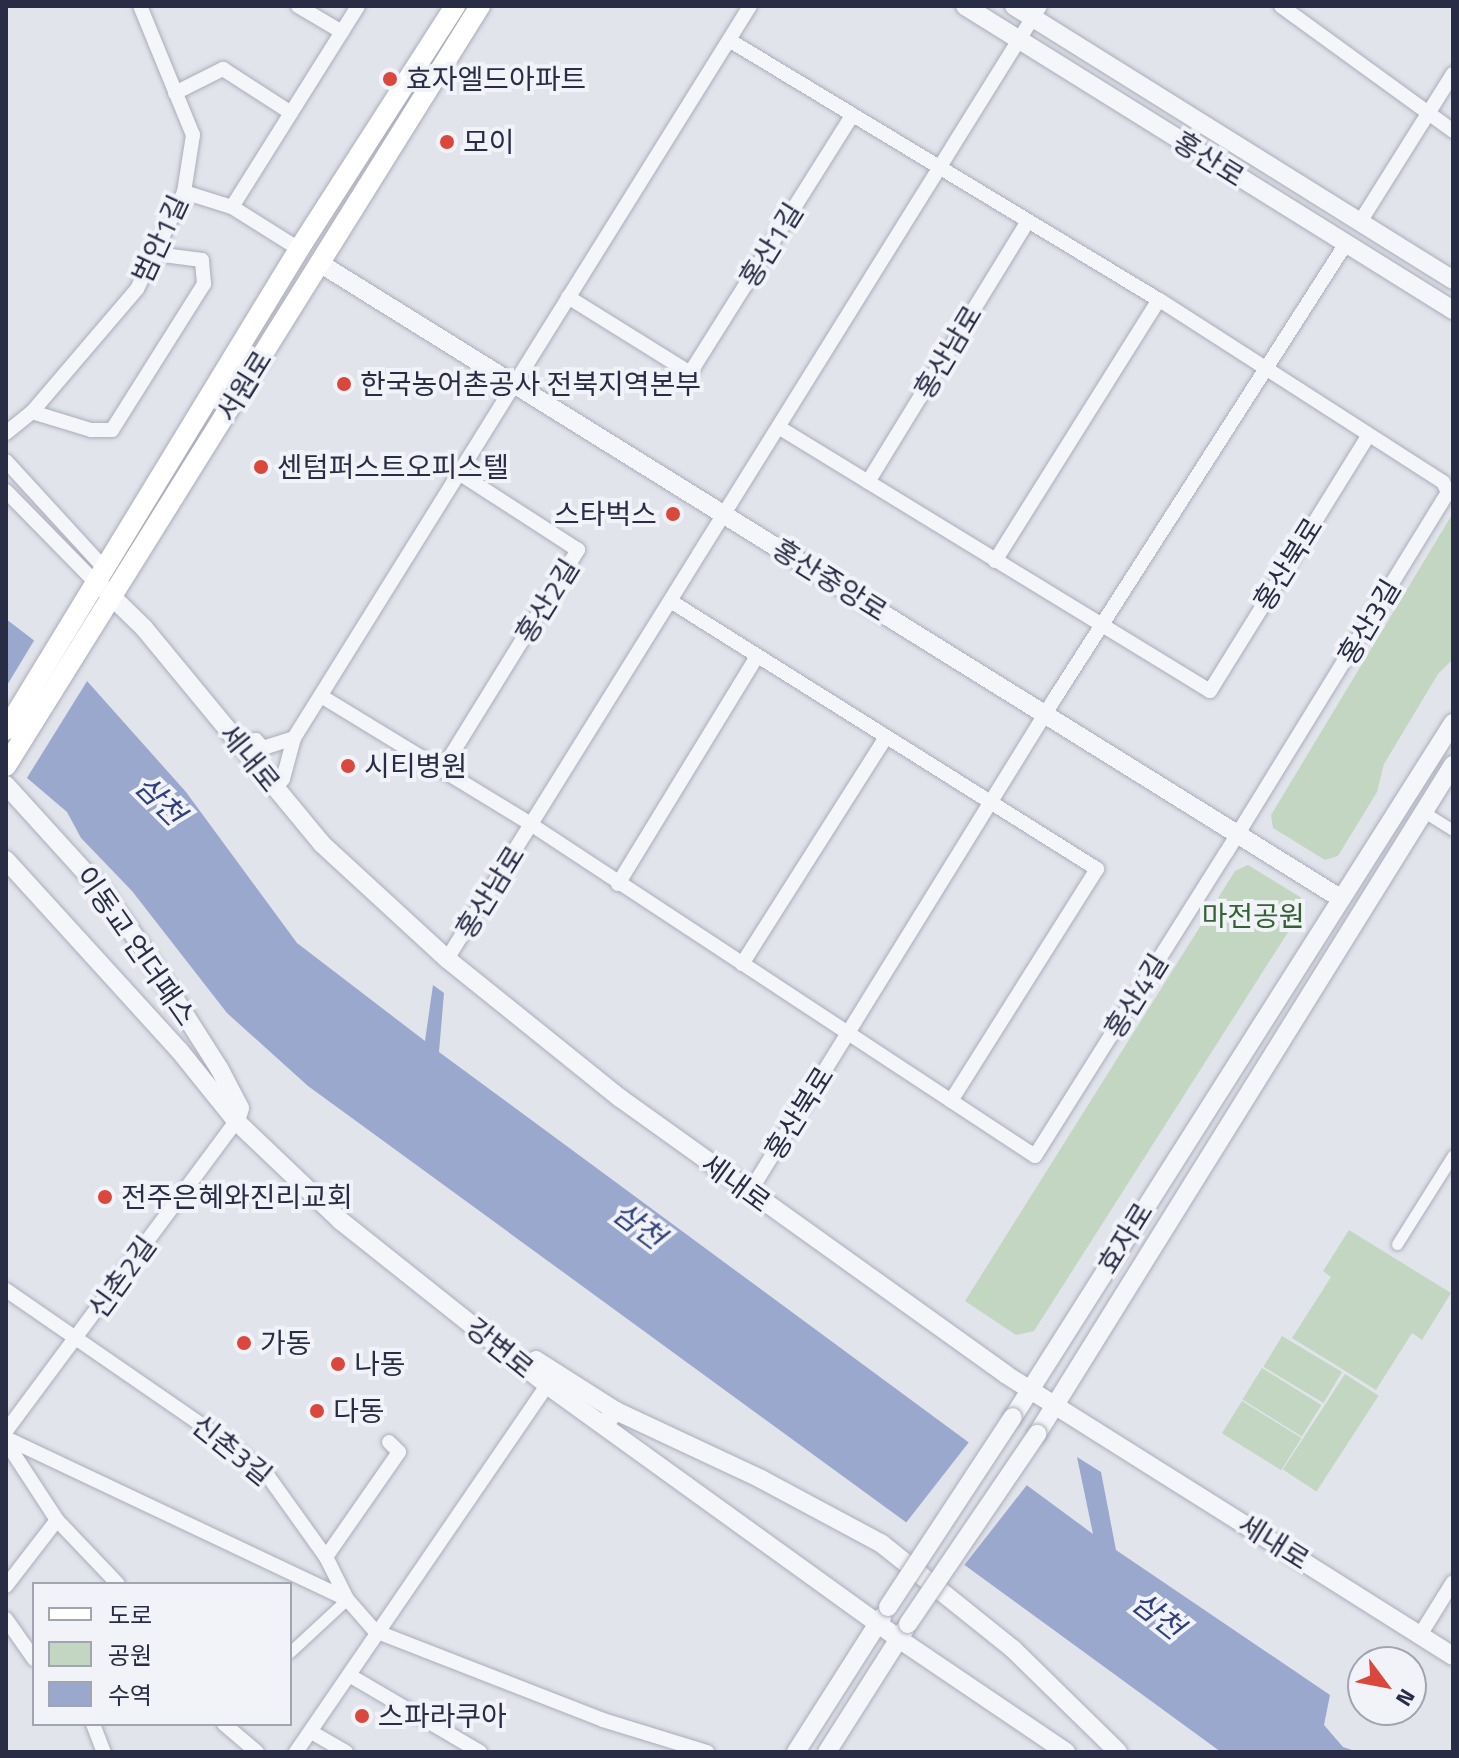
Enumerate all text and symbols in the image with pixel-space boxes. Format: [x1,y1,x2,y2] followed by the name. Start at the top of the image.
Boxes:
[406,62,586,96] place label: 효자엘드아파트
[381,70,399,88] marker: 효자엘드아파트
[1167,124,1251,194] street label: 홍산로
[463,125,515,159] place label: 모이
[438,133,456,151] marker: 모이
[125,190,195,288] street label: 범안1길
[732,197,810,293] street label: 홍산1길
[907,299,989,405] street label: 홍산남로
[209,344,279,428] street label: 서원로
[360,367,701,401] place label: 한국농어촌공사 전북지역본부
[335,375,353,393] marker: 한국농어촌공사 전북지역본부
[277,450,509,484] place label: 센텀퍼스트오피스텔
[252,458,270,476] marker: 센텀퍼스트오피스텔
[554,497,657,531] place label: 스타벅스
[664,505,682,523] marker: 스타벅스
[1246,511,1330,617] street label: 홍산북로
[766,532,894,628] street label: 홍산중앙로
[508,553,586,649] street label: 홍산2길
[1331,574,1407,670] street label: 홍산3길
[213,717,287,799] street label: 세내로
[364,749,467,783] place label: 시티병원
[339,757,357,775] marker: 시티병원
[128,768,192,832] water label: 삼천
[448,839,532,945] street label: 홍산남로
[69,860,203,1032] street label: 이동교 언더패스
[1201,899,1305,933] park label: 마전공원
[1097,948,1175,1044] street label: 홍산4길
[757,1060,841,1166] street label: 홍산북로
[695,1147,777,1219] street label: 세내로
[121,1180,353,1214] place label: 전주은혜와진리교회
[96,1188,114,1206] marker: 전주은혜와진리교회
[606,1194,672,1256] water label: 삼천
[1090,1196,1160,1280] street label: 효자로
[81,1230,163,1324] street label: 신촌2길
[459,1311,541,1385] street label: 강변로
[260,1326,312,1360] place label: 가동
[235,1334,253,1352] marker: 가동
[354,1347,406,1381] place label: 나동
[329,1355,347,1373] marker: 나동
[333,1394,385,1428] place label: 다동
[308,1402,326,1420] marker: 다동
[185,1408,279,1492] street label: 신촌3길
[1232,1507,1316,1577] street label: 세내로
[32,1582,292,1726] legend
[1125,1584,1191,1646] water label: 삼천
[108,1597,152,1633] text: 도로
[108,1637,152,1673] text: 공원
[1347,1646,1427,1726] north arrow
[108,1677,152,1713] text: 수역
[1387,1682,1424,1713] text: N
[378,1699,507,1733] place label: 스파라쿠아
[353,1707,371,1725] marker: 스파라쿠아

